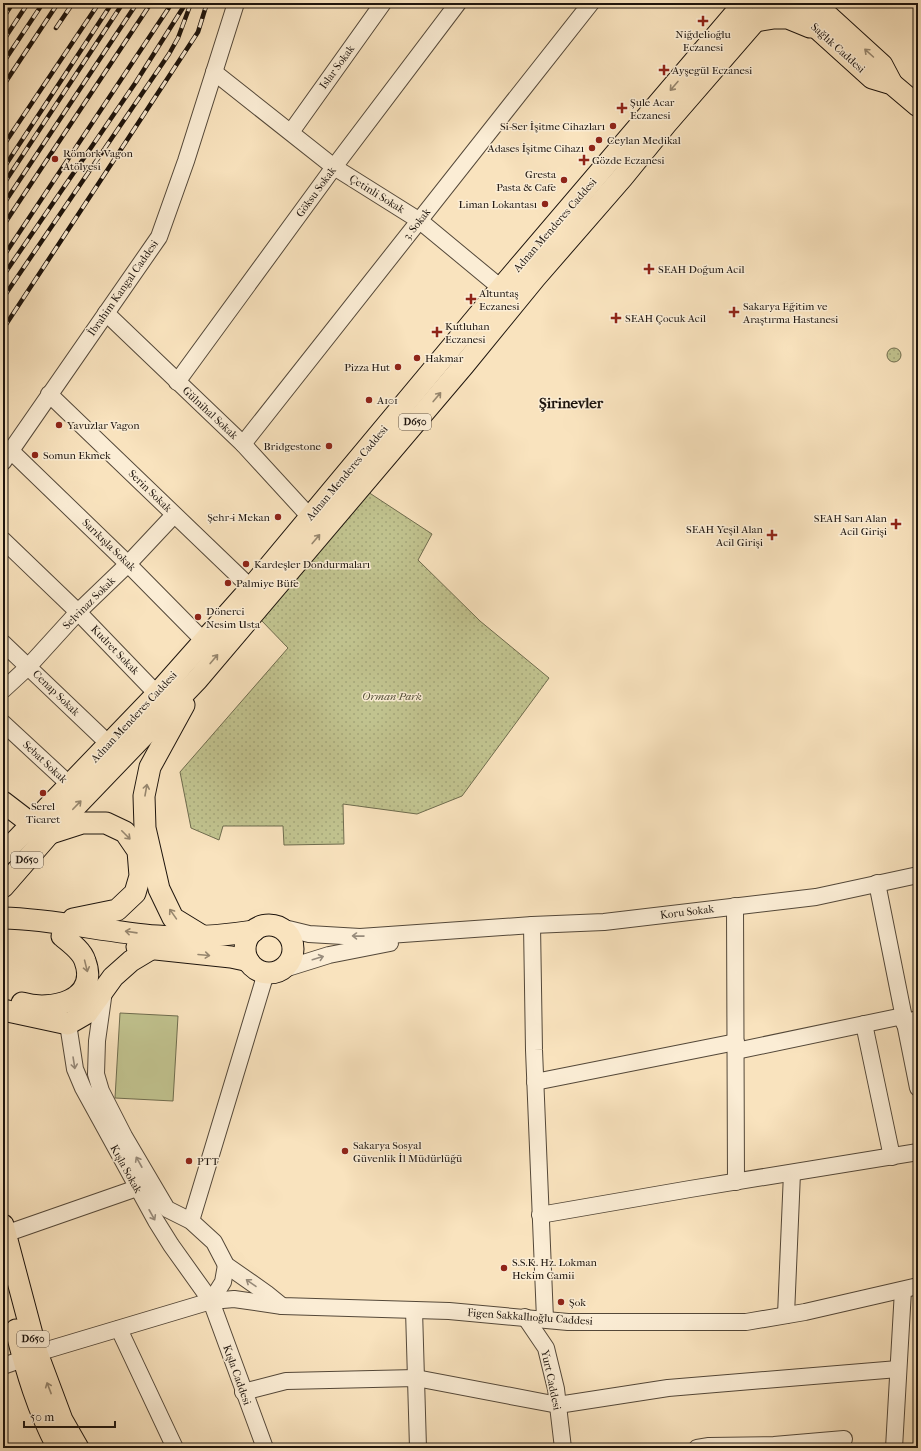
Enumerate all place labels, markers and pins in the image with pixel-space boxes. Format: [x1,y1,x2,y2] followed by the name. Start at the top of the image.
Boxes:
[698,16,708,26] marker: Niğdelioğlu Eczanesi
[675,28,732,54] place label: Niğdelioğlu Eczanesi
[671,64,753,77] place label: Ayşegül Eczanesi
[659,65,669,75] marker: Ayşegül Eczanesi
[630,96,675,122] place label: Şule Acar Eczanesi
[617,103,627,113] marker: Şule Acar Eczanesi
[500,120,606,133] place label: Si-Ser İşitme Cihazları
[608,121,618,131] marker: Si-Ser İşitme Cihazları
[607,134,681,147] place label: Ceylan Medikal
[594,135,604,145] marker: Ceylan Medikal
[487,142,585,155] place label: Adases İşitme Cihazı
[587,143,597,153] marker: Adases İşitme Cihazı
[62,147,133,173] place label: Römork Vagon Atölyesi
[50,154,60,164] marker: Römork Vagon Atölyesi
[592,154,665,167] place label: Gözde Eczanesi
[579,155,589,165] marker: Gözde Eczanesi
[496,168,557,194] place label: Gresta Pasta & Cafe
[559,175,569,185] marker: Gresta Pasta & Cafe
[459,198,538,211] place label: Liman Lokantası
[540,199,550,209] marker: Liman Lokantası
[643,263,655,275] marker: SEAH Doğum Acil
[658,263,744,276] place label: SEAH Doğum Acil
[478,287,520,313] place label: Altuntaş Eczanesi
[466,294,476,304] marker: Altuntaş Eczanesi
[742,300,839,326] place label: Sakarya Eğitim ve Araştırma Hastanesi
[728,306,740,318] marker: Sakarya Eğitim ve Araştırma Hastanesi
[610,312,622,324] marker: SEAH Çocuk Acil
[625,312,706,325] place label: SEAH Çocuk Acil
[445,320,490,346] place label: Kutluhan Eczanesi
[432,327,442,337] marker: Kutluhan Eczanesi
[425,352,464,365] place label: Hakmar
[412,353,422,363] marker: Hakmar
[344,361,390,374] place label: Pizza Hut
[393,362,403,372] marker: Pizza Hut
[376,394,398,407] place label: A101
[364,395,374,405] marker: A101
[66,419,140,432] place label: Yavuzlar Vagon
[54,420,64,430] marker: Yavuzlar Vagon
[263,440,322,453] place label: Bridgestone
[324,441,334,451] marker: Bridgestone
[43,449,111,462] place label: Somun Ekmek
[30,450,40,460] marker: Somun Ekmek
[207,511,271,524] place label: Şehr-i Mekan
[273,512,283,522] marker: Şehr-i Mekan
[814,512,888,538] place label: SEAH Sarı Alan Acil Girişi
[890,518,902,530] marker: SEAH Sarı Alan Acil Girişi
[686,523,764,549] place label: SEAH Yeşil Alan Acil Girişi
[766,529,778,541] marker: SEAH Yeşil Alan Acil Girişi
[254,558,371,571] place label: Kardeşler Dondurmaları
[241,559,251,569] marker: Kardeşler Dondurmaları
[236,577,299,590] place label: Palmiye Büfe
[223,578,233,588] marker: Palmiye Büfe
[206,605,261,631] place label: Dönerci Nesim Usta
[193,612,203,622] marker: Dönerci Nesim Usta
[38,788,48,798] marker: Serel Ticaret
[26,800,60,826] place label: Serel Ticaret
[353,1139,463,1165] place label: Sakarya Sosyal Güvenlik İl Müdürlüğü
[340,1146,350,1156] marker: Sakarya Sosyal Güvenlik İl Müdürlüğü
[197,1155,219,1168] place label: PTT
[184,1156,194,1166] marker: PTT
[512,1256,598,1282] place label: S.S.K. Hz. Lokman Hekim Camii
[499,1263,509,1273] marker: S.S.K. Hz. Lokman Hekim Camii
[569,1296,586,1309] place label: Şok
[556,1297,566,1307] marker: Şok

